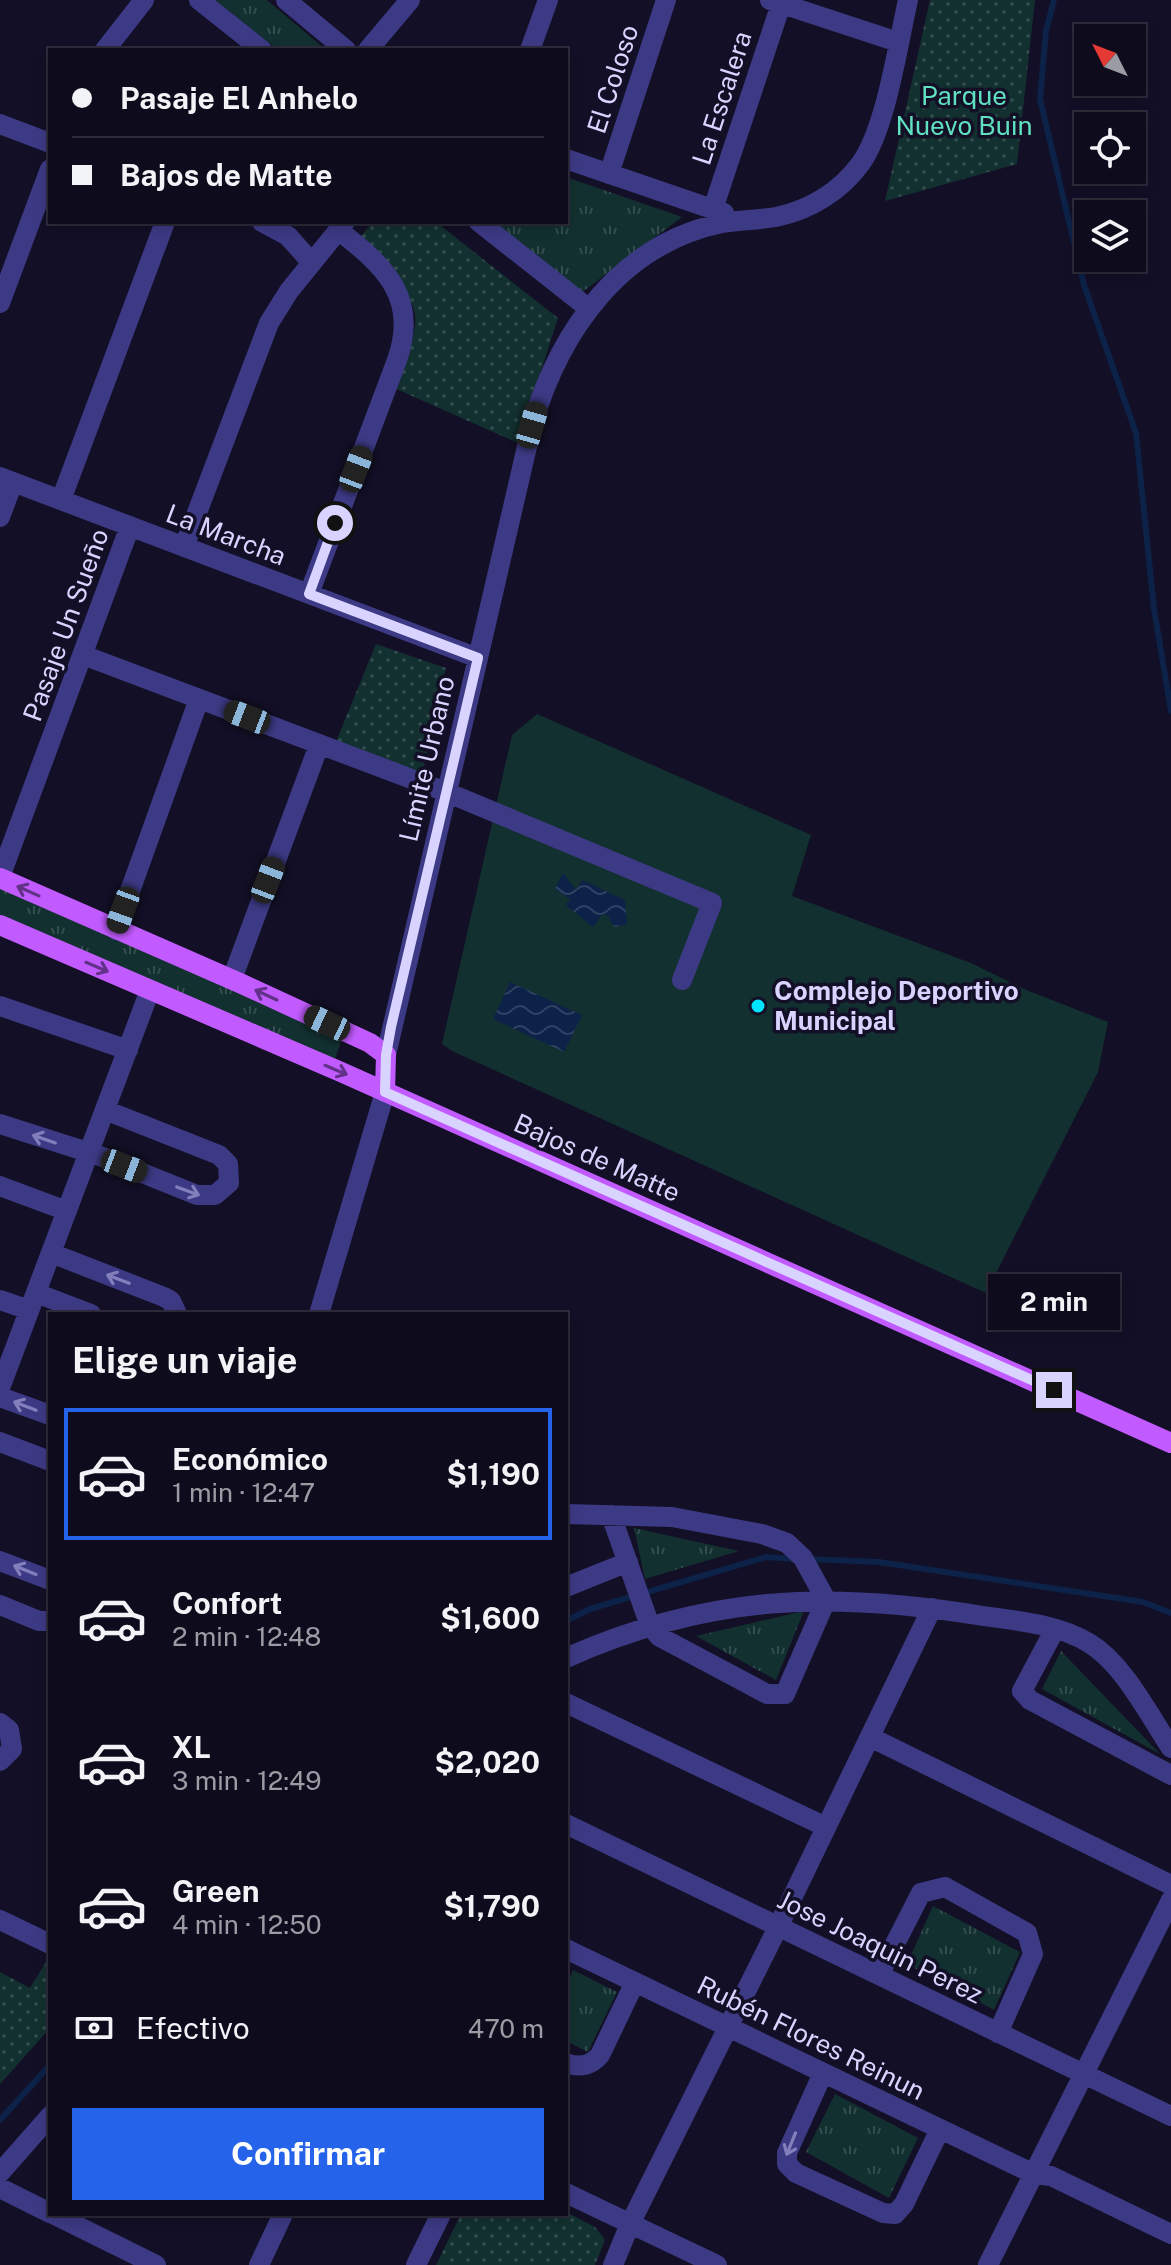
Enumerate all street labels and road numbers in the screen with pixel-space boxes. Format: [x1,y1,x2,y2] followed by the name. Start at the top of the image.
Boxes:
[580,21,645,137] street label: El Coloso
[685,27,758,169] street label: La Escalera
[162,498,290,572] street label: La Marcha
[16,524,115,725] street label: Pasaje Un Sueño
[392,673,461,845] street label: Límite Urbano
[509,1107,685,1208] street label: Bajos de Matte
[773,1883,988,2010] street label: Jose Joaquin Perez
[692,1969,930,2106] street label: Rubén Flores Reinun

